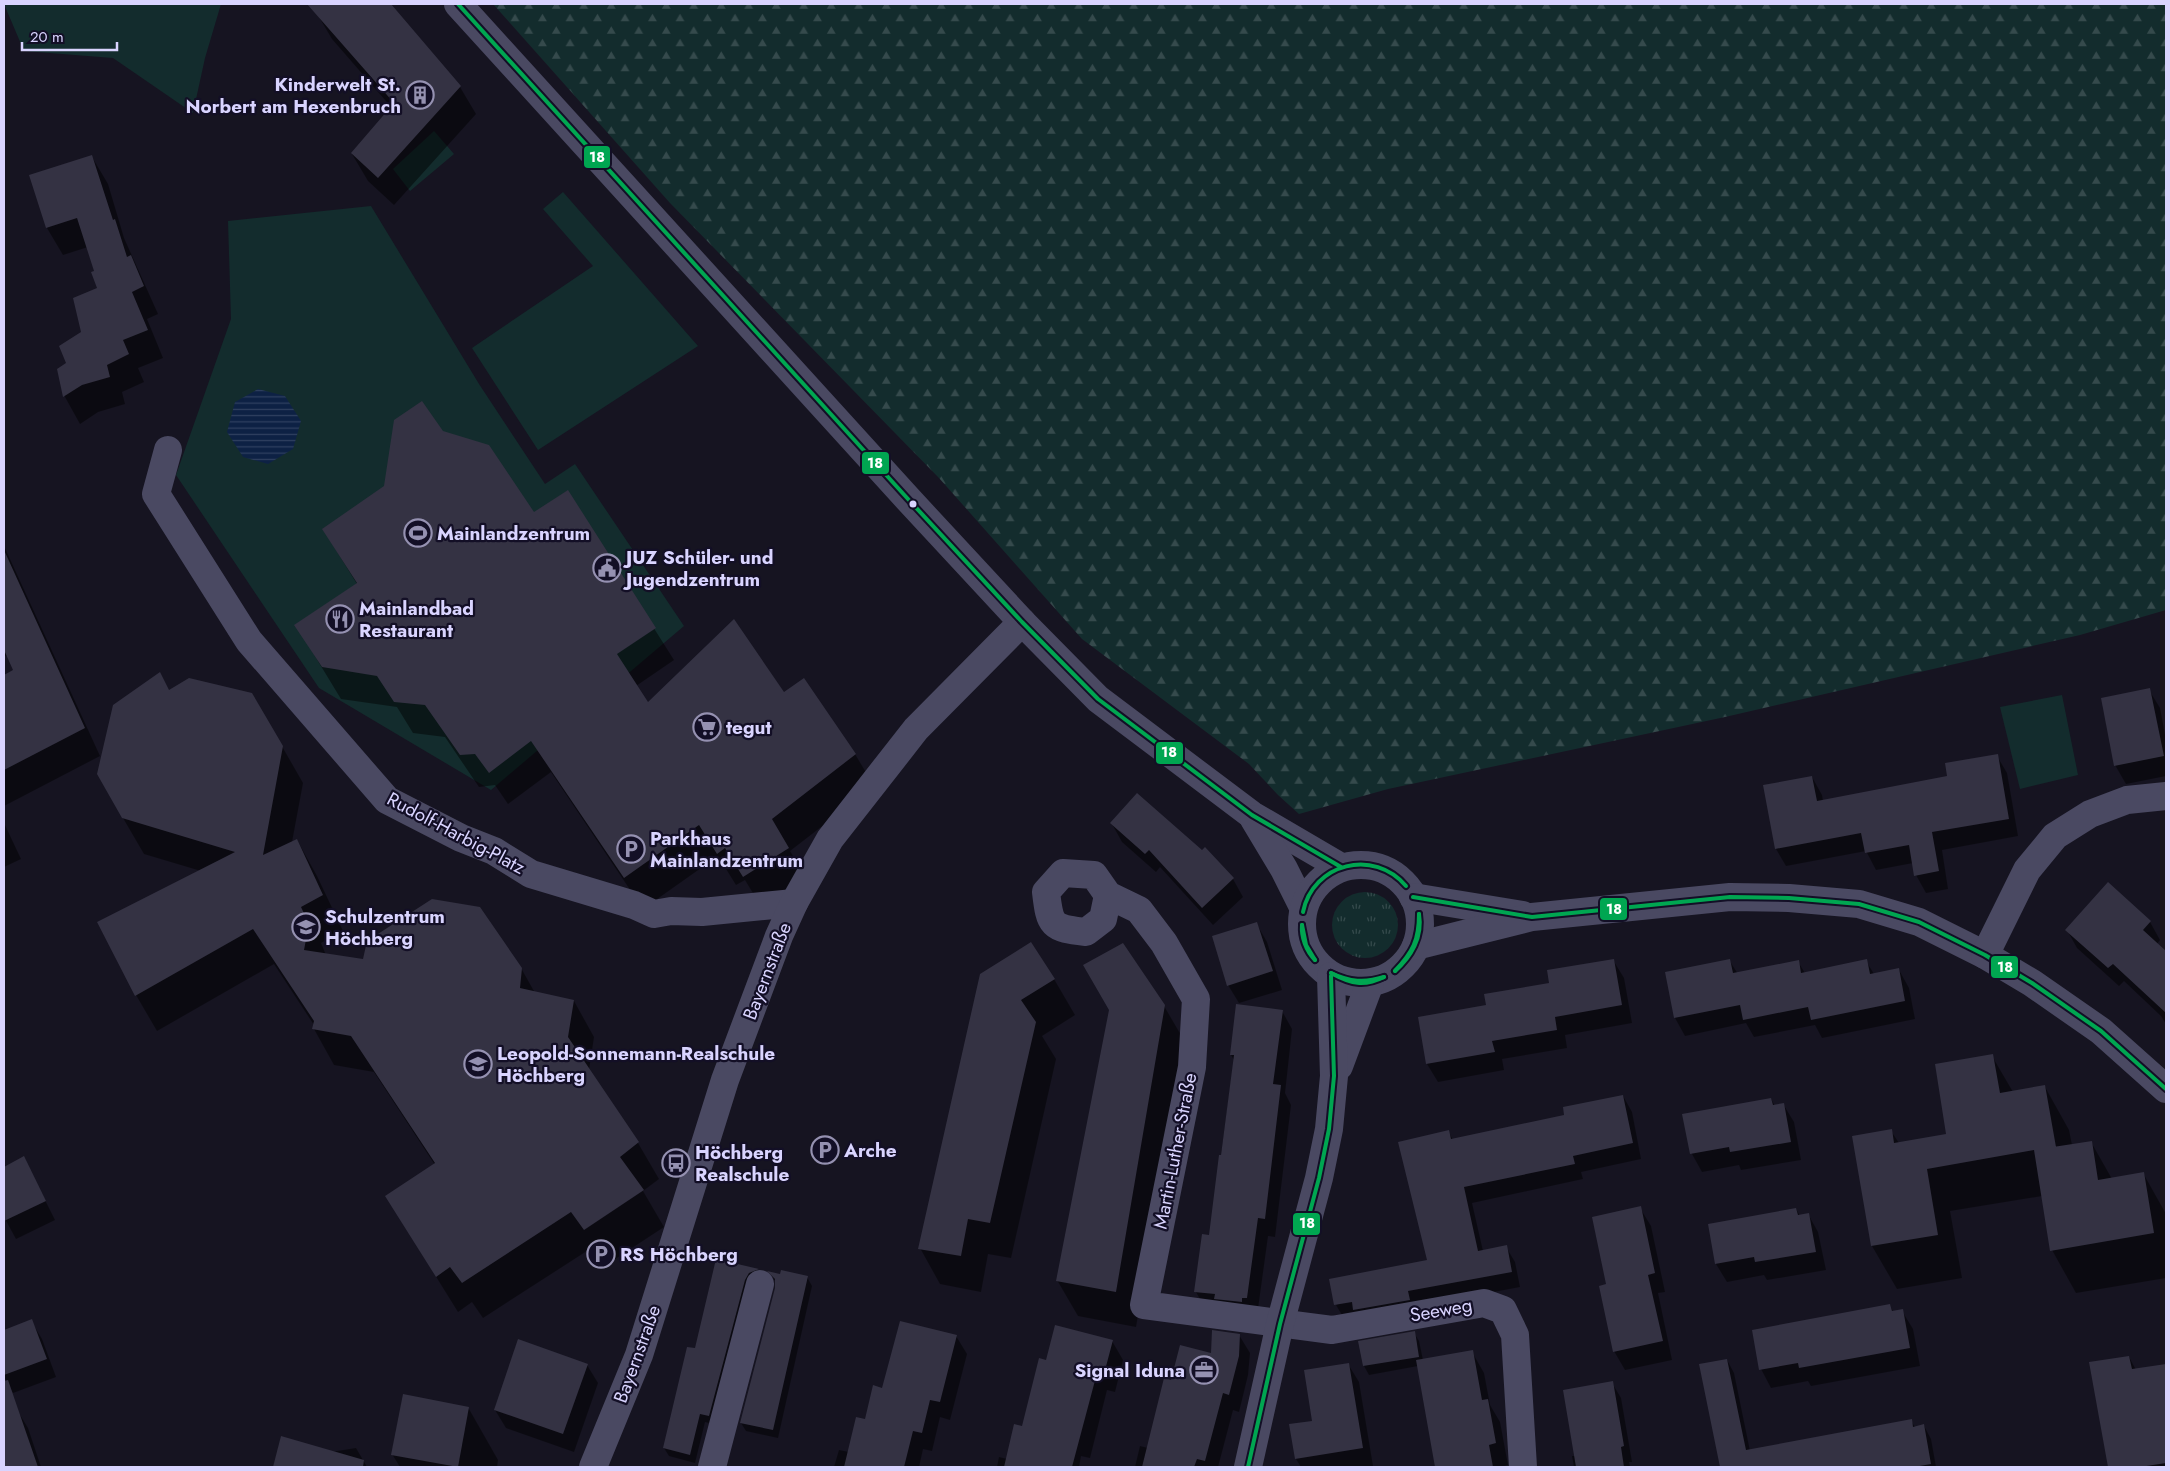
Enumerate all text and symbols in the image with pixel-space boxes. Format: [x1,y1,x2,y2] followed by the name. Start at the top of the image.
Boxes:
[22,20,118,52] scale bar
[30,26,64,48] text: 20 m
[185,71,401,120] place label: Kinderwelt St. Norbert am Hexenbruch
[405,80,435,110] building icon: Kinderwelt St. Norbert am Hexenbruch
[583,145,611,169] line badge: 18
[589,147,605,167] text: 18
[861,451,890,475] line badge: 18
[867,453,883,473] text: 18
[908,499,918,509] unlabelled marker
[403,518,433,548] sports icon: Mainlandzentrum
[437,520,590,547] place label: Mainlandzentrum
[622,544,773,593] place label: JUZ Schüler- und Jugendzentrum
[592,553,622,583] public building icon: JUZ Schüler- und Jugendzentrum
[359,595,474,644] place label: Mainlandbad Restaurant
[325,604,355,634] restaurant icon: Mainlandbad Restaurant
[692,712,722,742] supermarket icon: tegut
[726,714,772,741] place label: tegut
[1155,741,1184,765] line badge: 18
[1161,742,1177,762] text: 18
[382,785,530,881] street label: Rudolf-Harbig-Platz
[650,825,803,874] place label: Parkhaus Mainlandzentrum
[616,834,646,864] parking icon: Parkhaus Mainlandzentrum
[1599,897,1628,921] line badge: 18
[1606,899,1622,919] text: 18
[325,903,445,952] place label: Schulzentrum Höchberg
[291,912,321,942] school or university icon: Schulzentrum Höchberg
[736,918,798,1024] street label: Bayernstraße
[1990,955,2019,979] line badge: 18
[1997,957,2013,977] text: 18
[497,1040,775,1089] place label: Leopold-Sonnemann-Realschule Höchberg
[463,1049,493,1079] school or university icon: Leopold-Sonnemann-Realschule Höchberg
[1147,1070,1203,1231] street label: Martin-Luther-Straße
[810,1135,840,1165] parking icon: Arche
[843,1137,897,1164] place label: Arche
[695,1139,789,1188] place label: Höchberg Realschule
[661,1148,691,1178] bus stop icon: Höchberg Realschule
[1292,1212,1321,1236] line badge: 18
[1299,1213,1315,1233] text: 18
[586,1239,616,1269] parking icon: RS Höchberg
[620,1241,738,1268] place label: RS Höchberg
[1408,1291,1474,1329] street label: Seeweg
[607,1301,667,1407] street label: Bayernstraße
[1189,1355,1219,1385] office icon: Signal Iduna
[1074,1357,1185,1384] place label: Signal Iduna

